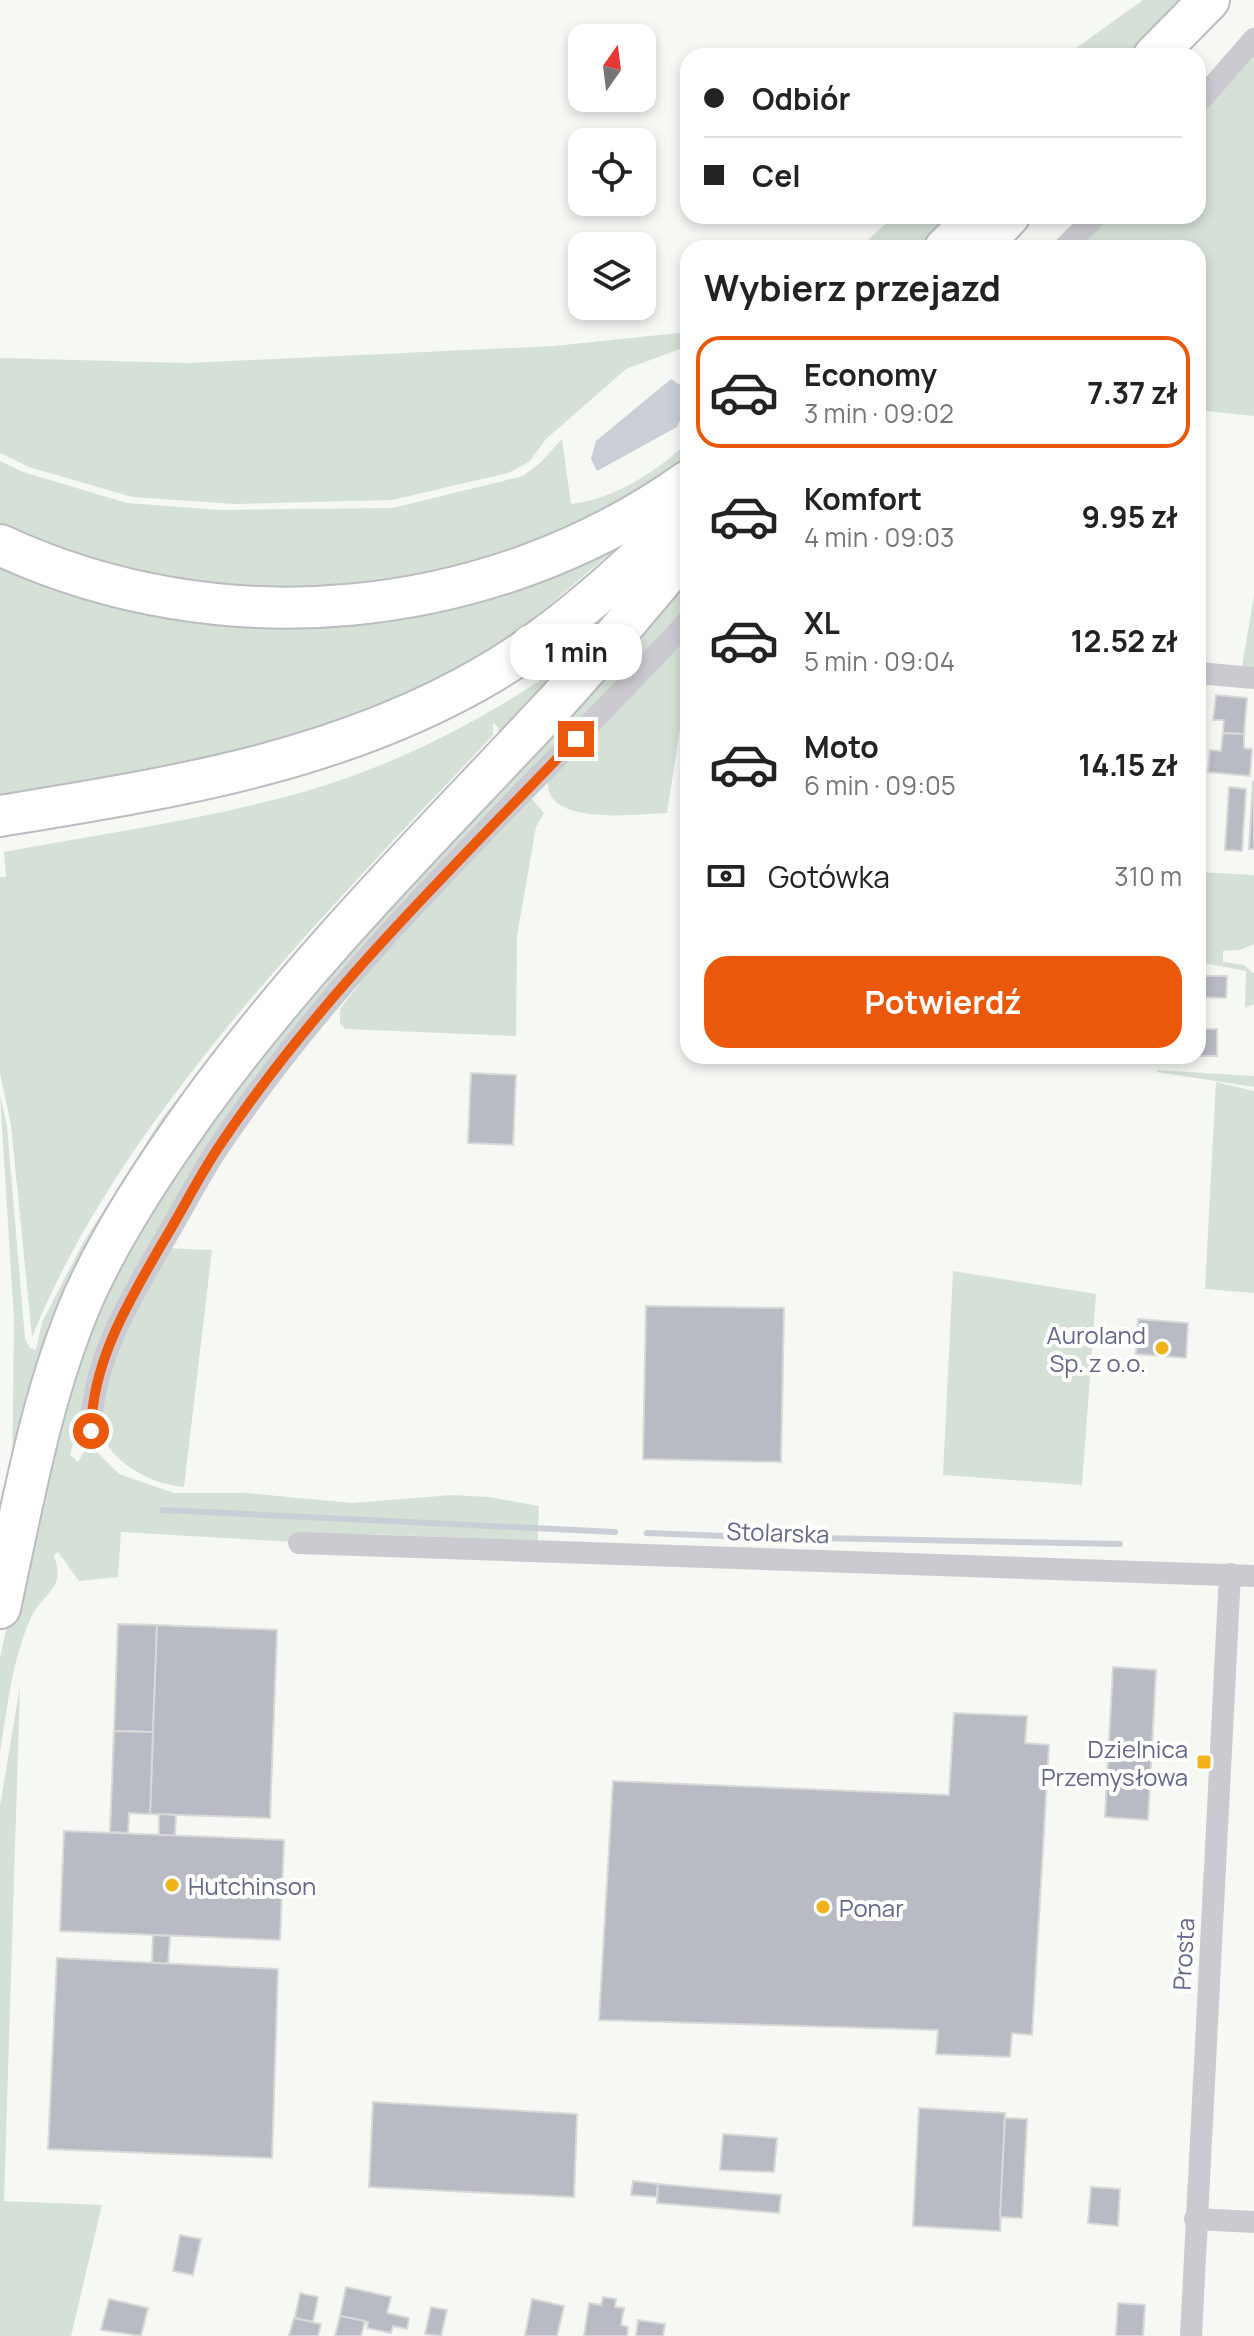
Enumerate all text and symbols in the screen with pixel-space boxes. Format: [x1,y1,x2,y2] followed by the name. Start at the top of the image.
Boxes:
[568,24,656,112] north arrow
[568,24,656,320] map controls
[752,78,850,119] text: Odbiór
[568,128,656,216] button: locate
[752,155,801,196] text: Cel
[568,232,656,320] button: layers
[704,263,1001,312] text: Wybierz przejazd
[804,354,937,395] text: Economy
[708,356,780,428] icon: car
[1087,372,1178,413] text: 7.37 zł
[804,395,954,431] text: 3 min · 09:02
[804,478,922,519] text: Komfort
[708,480,780,552] icon: car
[1081,496,1178,537] text: 9.95 zł
[804,519,954,555] text: 4 min · 09:03
[804,602,840,643] text: XL
[708,604,780,676] icon: car
[1070,620,1178,661] text: 12.52 zł
[510,623,642,679] callout: 1 min
[544,634,608,670] text: 1 min
[804,643,955,679] text: 5 min · 09:04
[558,721,594,757] route end
[804,726,879,767] text: Moto
[708,728,780,800] icon: car
[1078,744,1178,785] text: 14.15 zł
[804,767,956,803] text: 6 min · 09:05
[704,854,748,898] icon: cash
[768,856,890,897] text: Gotówka
[1114,858,1182,894] text: 310 m
[704,956,1182,1048] button: Potwierdź
[1047,1318,1146,1379] place label: Auroland Sp. z o.o.
[1153,1339,1171,1357] marker: Auroland Sp. z o.o.
[73,1413,109,1449] route start
[726,1514,830,1550] street label: Stolarska
[1041,1732,1188,1793] place label: Dzielnica Przemysłowa
[1195,1753,1213,1771] marker: Dzielnica Przemysłowa
[188,1869,316,1902] place label: Hutchinson
[163,1876,181,1894] marker: Hutchinson
[839,1891,904,1924] place label: Ponar
[814,1898,832,1916] marker: Ponar
[1165,1917,1201,1991] street label: Prosta

